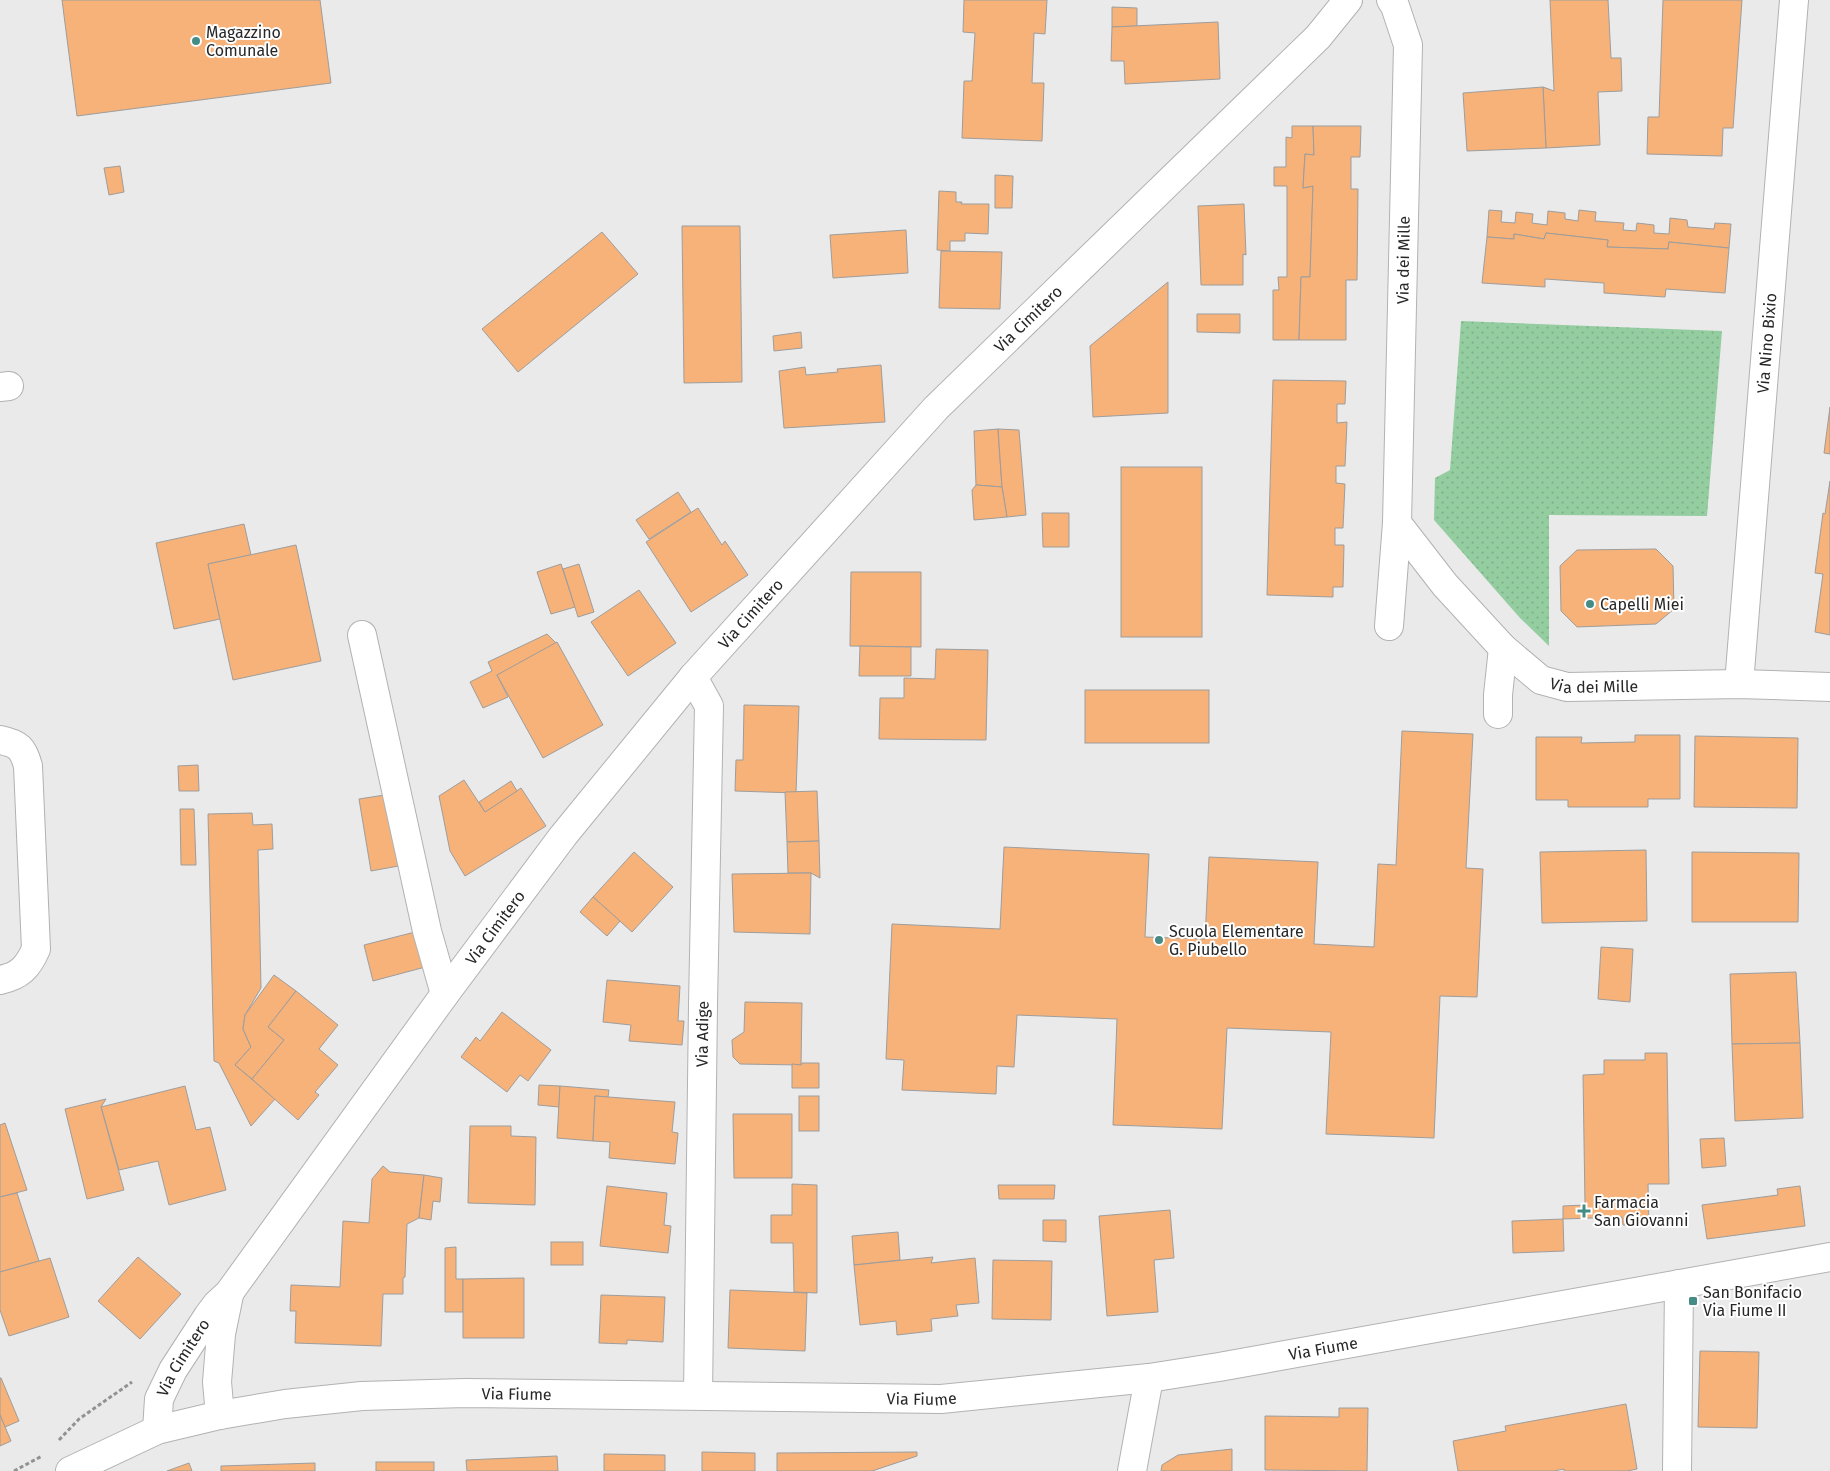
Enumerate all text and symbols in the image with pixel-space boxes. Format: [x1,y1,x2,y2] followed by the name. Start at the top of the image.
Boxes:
[206,23,281,60] place label: Magazzino Comunale
[190,35,202,47] marker: Magazzino Comunale
[1393,216,1414,304] street label: Via dei Mille
[990,282,1066,356] street label: Via Cimitero
[1753,292,1780,394] street label: Via Nino Bixio
[714,575,787,653] street label: Via Cimitero
[1600,595,1684,614] place label: Capelli Miei
[1584,598,1596,610] marker: Capelli Miei
[1548,674,1638,697] street label: Via dei Mille
[461,887,529,968] street label: Via Cimitero
[1169,922,1304,959] place label: Scuola Elementare G. Piubello
[1153,934,1165,946] marker: Scuola Elementare G. Piubello
[692,1001,713,1067] street label: Via Adige
[1594,1193,1689,1230] place label: Farmacia San Giovanni
[1578,1205,1590,1217] marker: Farmacia San Giovanni
[1703,1283,1802,1320] place label: San Bonifacio Via Fiume II
[1687,1295,1699,1307] marker: San Bonifacio Via Fiume II
[153,1315,214,1400] street label: Via Cimitero
[1287,1333,1359,1364] street label: Via Fiume
[482,1384,552,1404] street label: Via Fiume
[887,1388,958,1410] street label: Via Fiume

